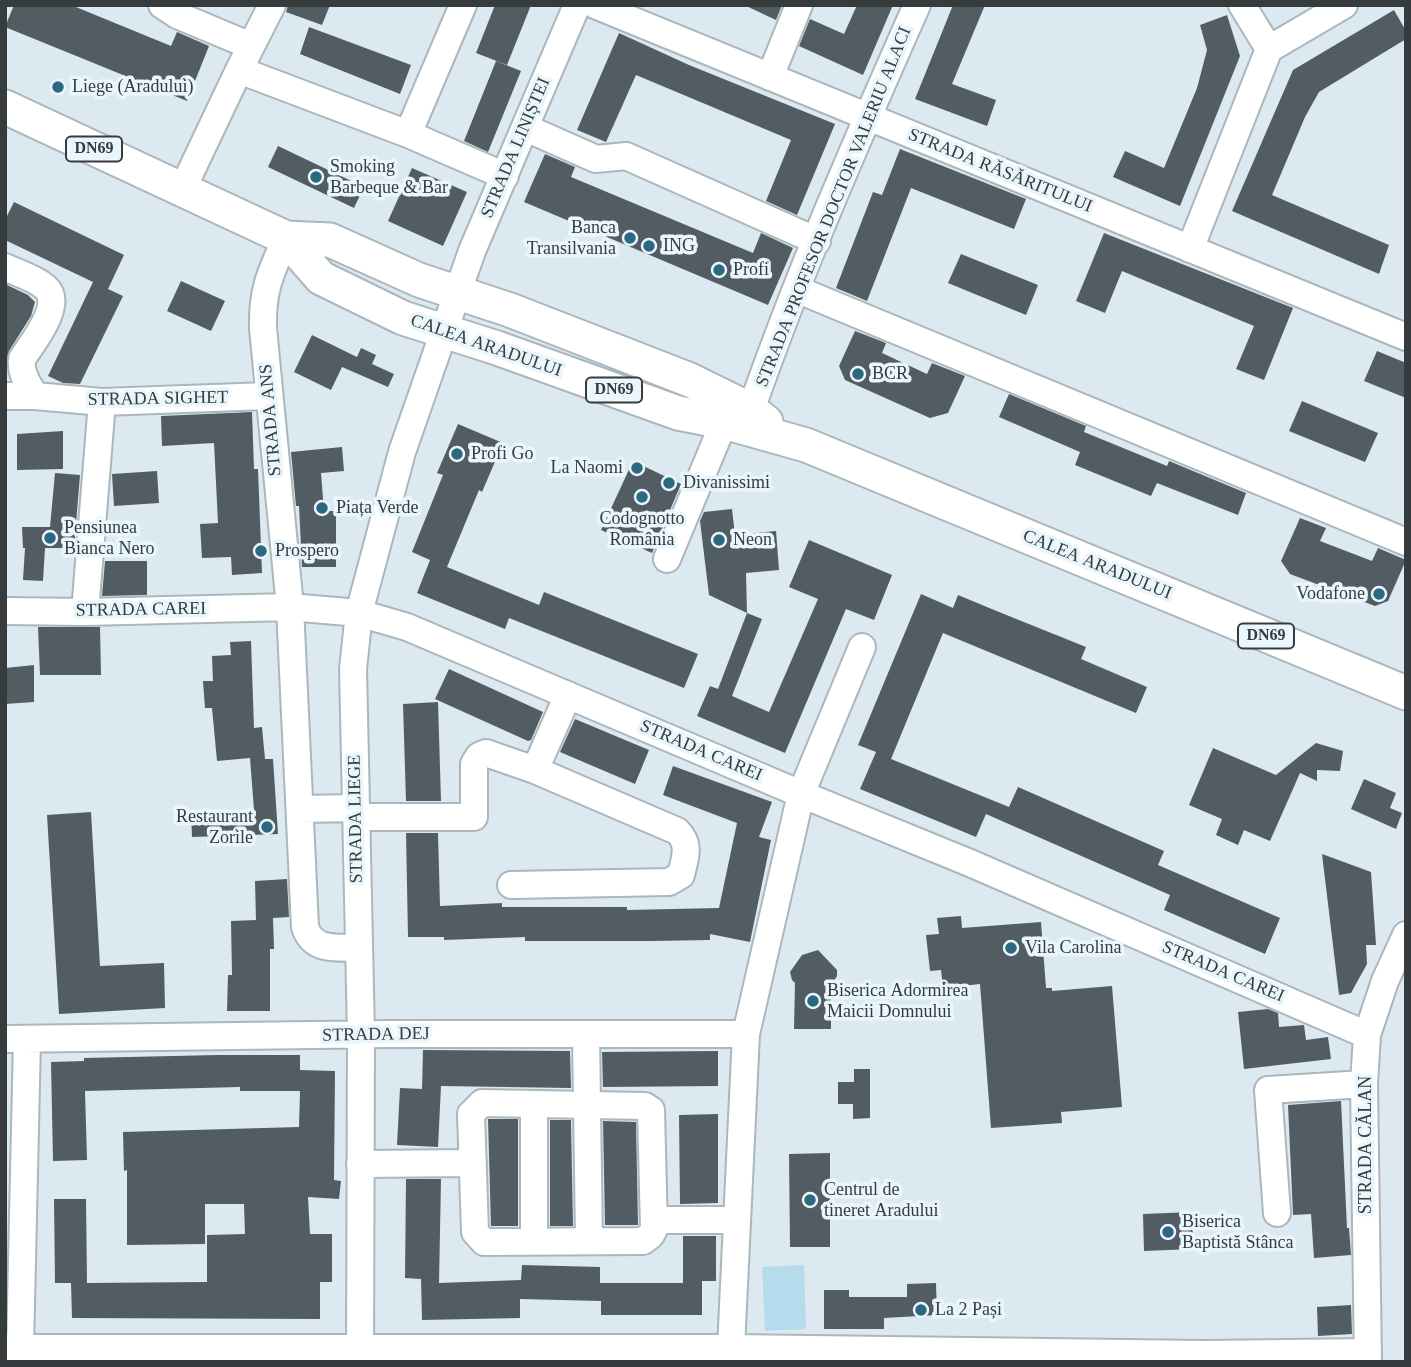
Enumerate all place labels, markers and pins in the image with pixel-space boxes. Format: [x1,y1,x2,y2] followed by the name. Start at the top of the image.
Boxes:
[72,76,193,98] place label: Liege (Aradului)
[50,79,66,95] marker: Liege (Aradului)
[330,156,448,198] place label: Smoking Barbeque & Bar
[308,169,324,185] marker: Smoking Barbeque & Bar
[527,217,616,260] place label: Banca Transilvania
[622,230,638,246] marker: Banca Transilvania
[663,235,695,257] place label: ING
[641,238,657,254] marker: ING
[733,259,769,281] place label: Profi
[711,262,727,278] marker: Profi
[872,363,908,385] place label: BCR
[850,366,866,382] marker: BCR
[471,443,533,465] place label: Profi Go
[449,446,465,462] marker: Profi Go
[551,457,623,479] place label: La Naomi
[629,460,645,476] marker: La Naomi
[683,472,770,494] place label: Divanissimi
[661,475,677,491] marker: Divanissimi
[634,489,650,505] marker: Codognotto România
[336,497,418,519] place label: Piața Verde
[314,500,330,516] marker: Piața Verde
[599,508,685,550] place label: Codognotto România
[64,517,154,560] place label: Pensiunea Bianca Nero
[733,529,772,551] place label: Neon
[42,530,58,546] marker: Pensiunea Bianca Nero
[711,532,727,548] marker: Neon
[275,540,339,562] place label: Prospero
[253,543,269,559] marker: Prospero
[1296,583,1365,605] place label: Vodafone
[1371,586,1387,602] marker: Vodafone
[176,806,253,848] place label: Restaurant Zorile
[259,819,275,835] marker: Restaurant Zorile
[1025,937,1121,959] place label: Vila Carolina
[1003,940,1019,956] marker: Vila Carolina
[827,980,968,1023] place label: Biserica Adormirea Maicii Domnului
[805,993,821,1009] marker: Biserica Adormirea Maicii Domnului
[824,1179,938,1222] place label: Centrul de tineret Aradului
[802,1192,818,1208] marker: Centrul de tineret Aradului
[1182,1211,1293,1254] place label: Biserica Baptistă Stânca
[1160,1224,1176,1240] marker: Biserica Baptistă Stânca
[935,1299,1002,1321] place label: La 2 Pași
[913,1302,929,1318] marker: La 2 Pași

